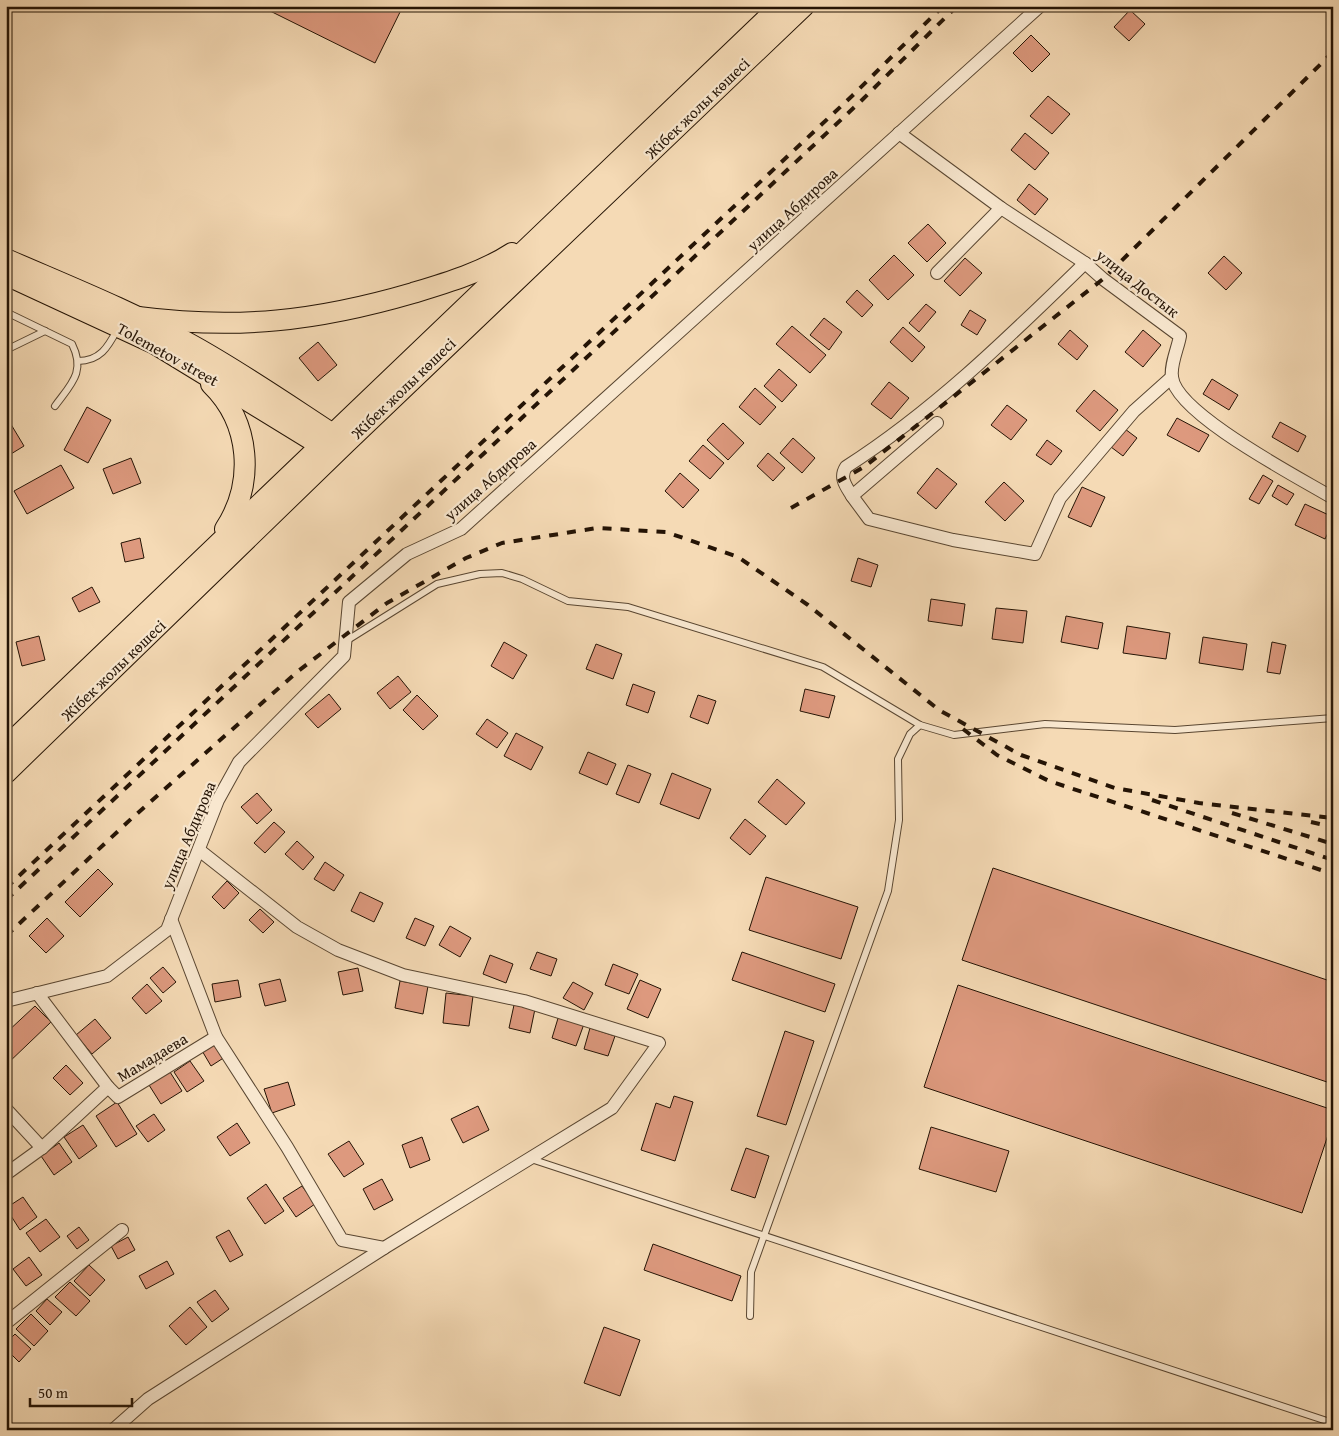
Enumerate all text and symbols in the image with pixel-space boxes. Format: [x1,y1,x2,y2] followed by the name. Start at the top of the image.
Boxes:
[639,51,755,165] street label: Жібек жолы көшесі
[740,161,843,257] street label: улица Абдирова
[1091,242,1185,323] street label: улица Достык
[113,316,224,392] street label: Tolemetov street
[345,331,461,445] street label: Жібек жолы көшесі
[438,432,542,526] street label: улица Абдирова
[55,613,171,727] street label: Жібек жолы көшесі
[154,777,222,894] street label: улица Абдирова
[112,1026,192,1087] street label: Мамадаева
[30,1376,132,1408] scale bar
[38,1382,69,1403] text: 50 m

